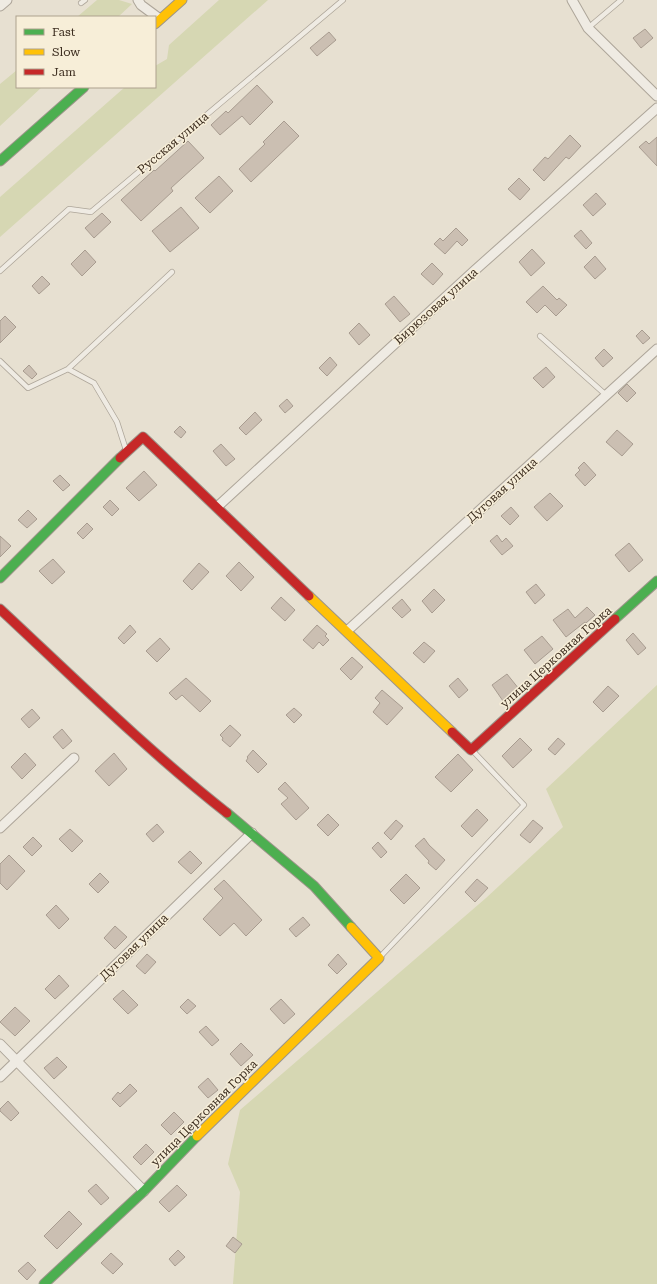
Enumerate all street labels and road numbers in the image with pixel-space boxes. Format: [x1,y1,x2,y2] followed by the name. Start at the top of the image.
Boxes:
[135,109,212,177] street label: Русская улица
[391,265,481,347] street label: Бирюзовая улица
[464,454,540,525] street label: Дуговая улица
[498,603,615,711] street label: улица Церковная Горка
[97,910,171,983] street label: Дуговая улица
[148,1057,260,1169] street label: улица Церковная Горка

